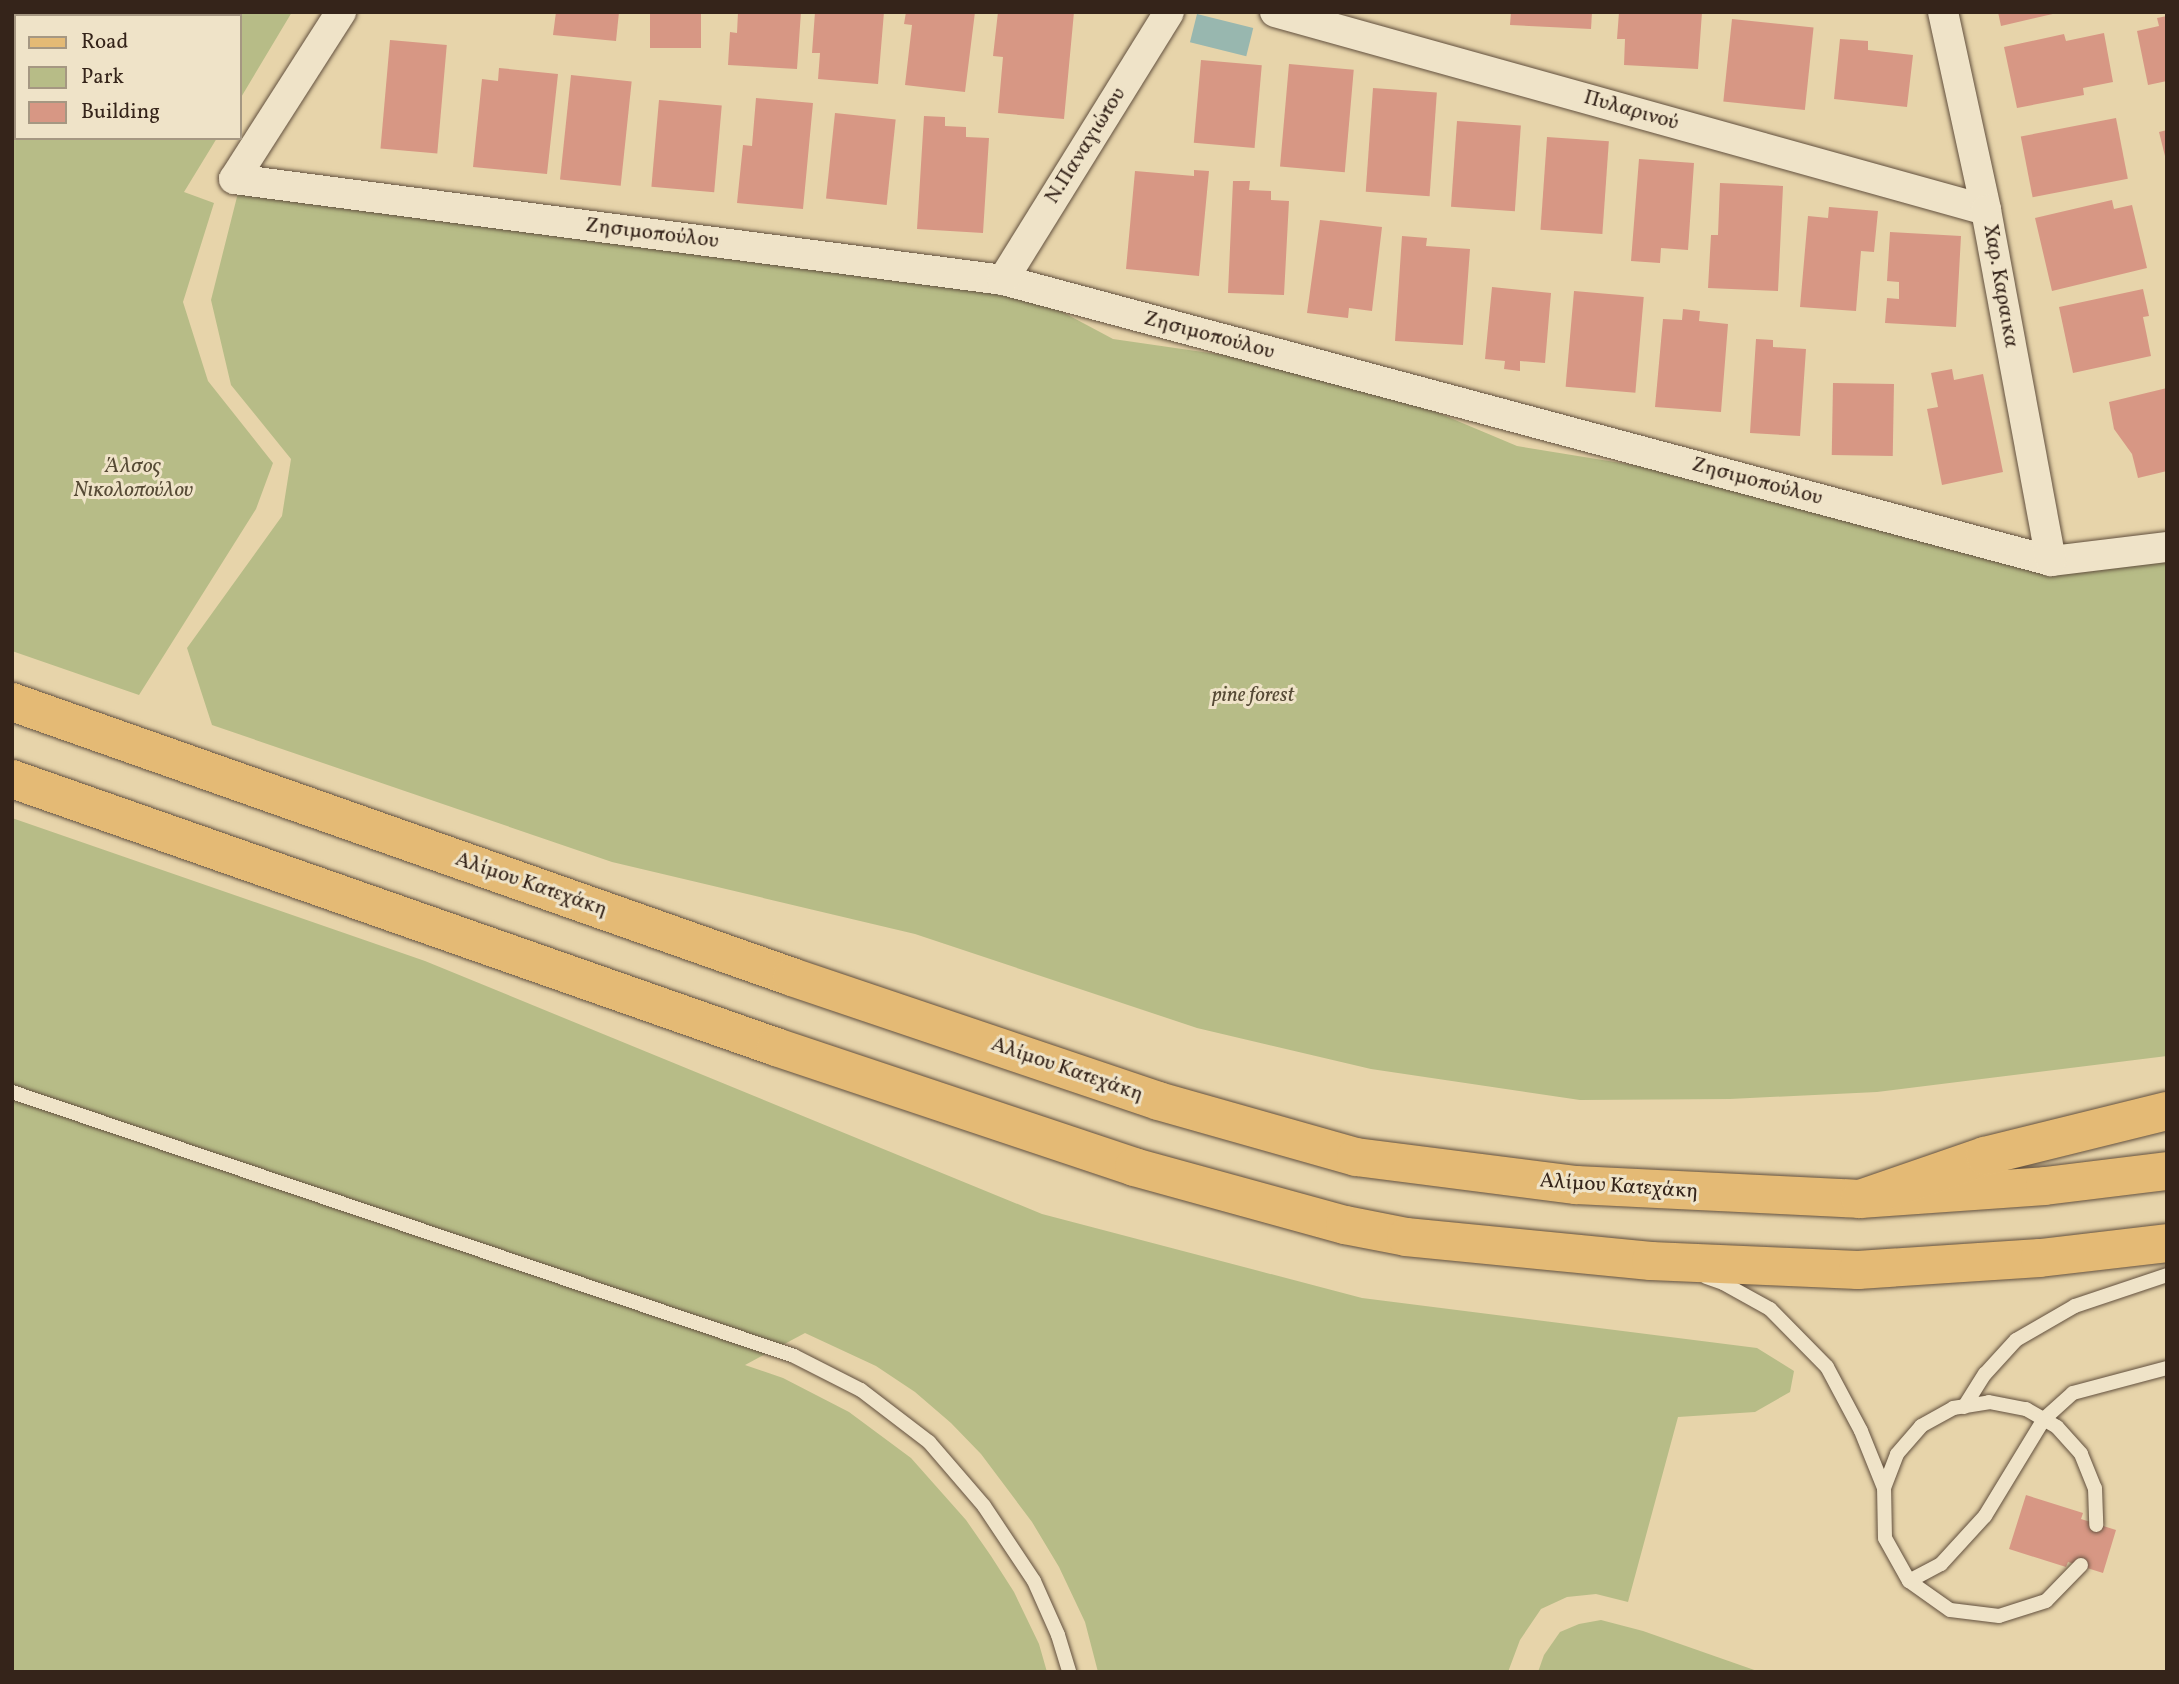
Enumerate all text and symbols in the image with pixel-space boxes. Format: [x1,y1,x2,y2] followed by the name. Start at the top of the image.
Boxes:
[14,14,242,140] legend
[81,28,128,57] text: Road
[81,63,124,92] text: Park
[1040,83,1132,209] street label: Ν.Παναγιώτου
[1581,85,1681,137] street label: Πυλαρινού
[81,98,160,127] text: Building
[584,213,720,255] street label: Ζησιμοπούλου
[1977,222,2023,350] street label: Χαρ. Καραικα
[1141,306,1277,366] street label: Ζησιμοπούλου
[1689,452,1825,512] street label: Ζησιμοπούλου
[73,454,193,504] park label: Άλσος Νικολοπούλου
[1212,683,1294,709] park label: pine forest
[452,847,610,923] street label: Αλίμου Κατεχάκη
[988,1032,1146,1108] street label: Αλίμου Κατεχάκη
[1539,1169,1699,1205] street label: Αλίμου Κατεχάκη

